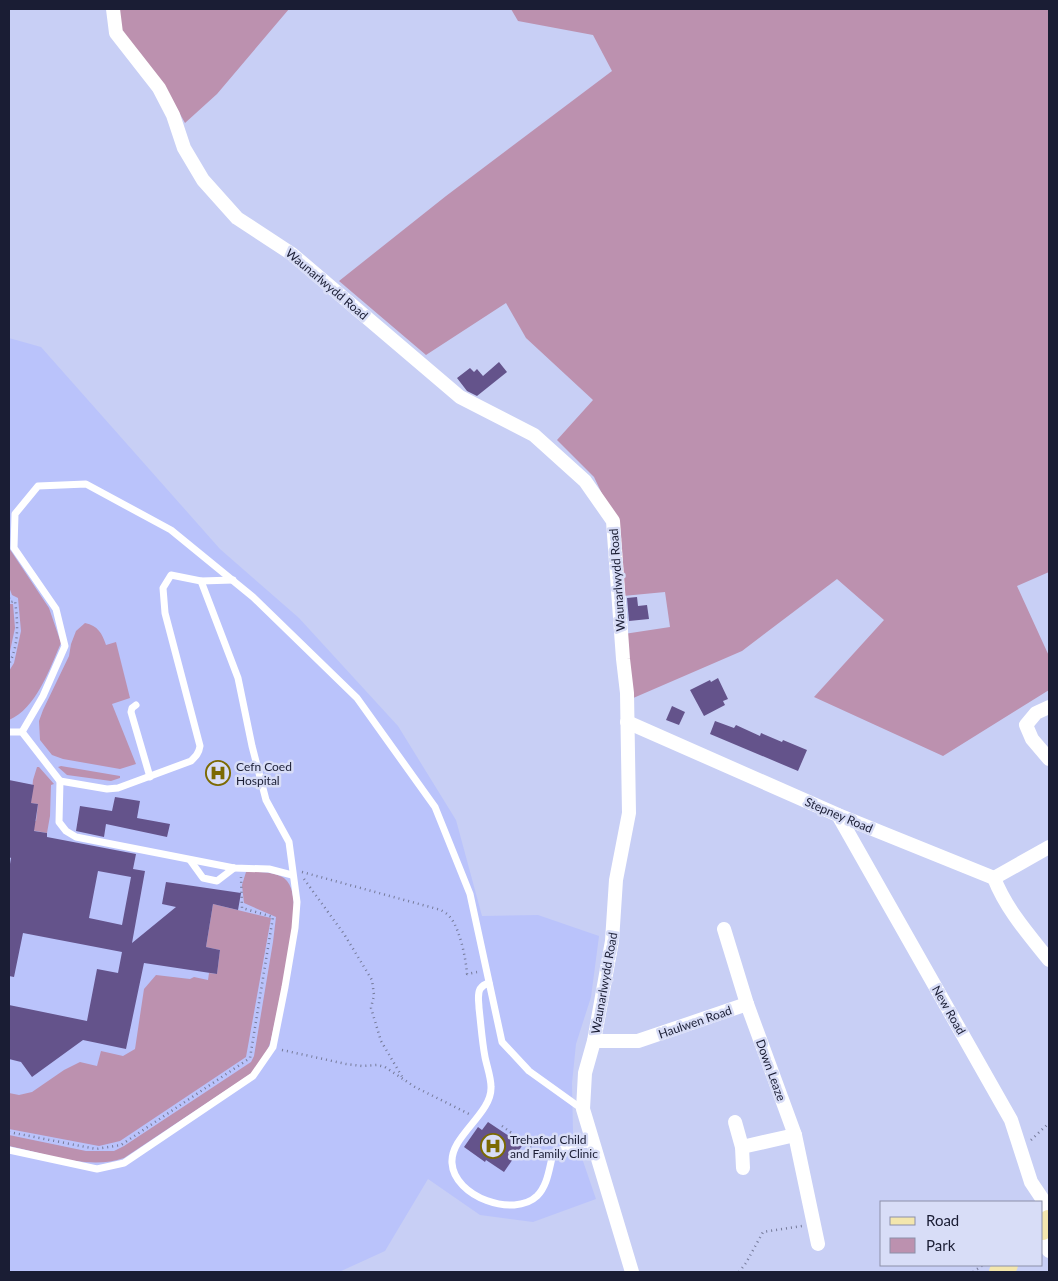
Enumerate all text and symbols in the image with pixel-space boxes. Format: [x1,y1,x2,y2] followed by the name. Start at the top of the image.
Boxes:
[283,245,371,323] street label: Waunarlwydd Road
[606,528,628,632] street label: Waunarlwydd Road
[236,759,292,788] place label: Cefn Coed Hospital
[205,760,231,786] hospital icon: Cefn Coed Hospital
[803,794,875,836] street label: Stepney Road
[588,931,620,1035] street label: Waunarlwydd Road
[929,983,969,1037] street label: New Road
[656,1002,734,1042] street label: Haulwen Road
[753,1037,789,1103] street label: Down Leaze
[510,1132,598,1161] place label: Trehafod Child and Family Clinic
[480,1133,506,1159] hospital icon: Trehafod Child and Family Clinic
[880,1201,1043,1266] legend
[926,1211,959,1229] text: Road
[926,1236,956,1254] text: Park

